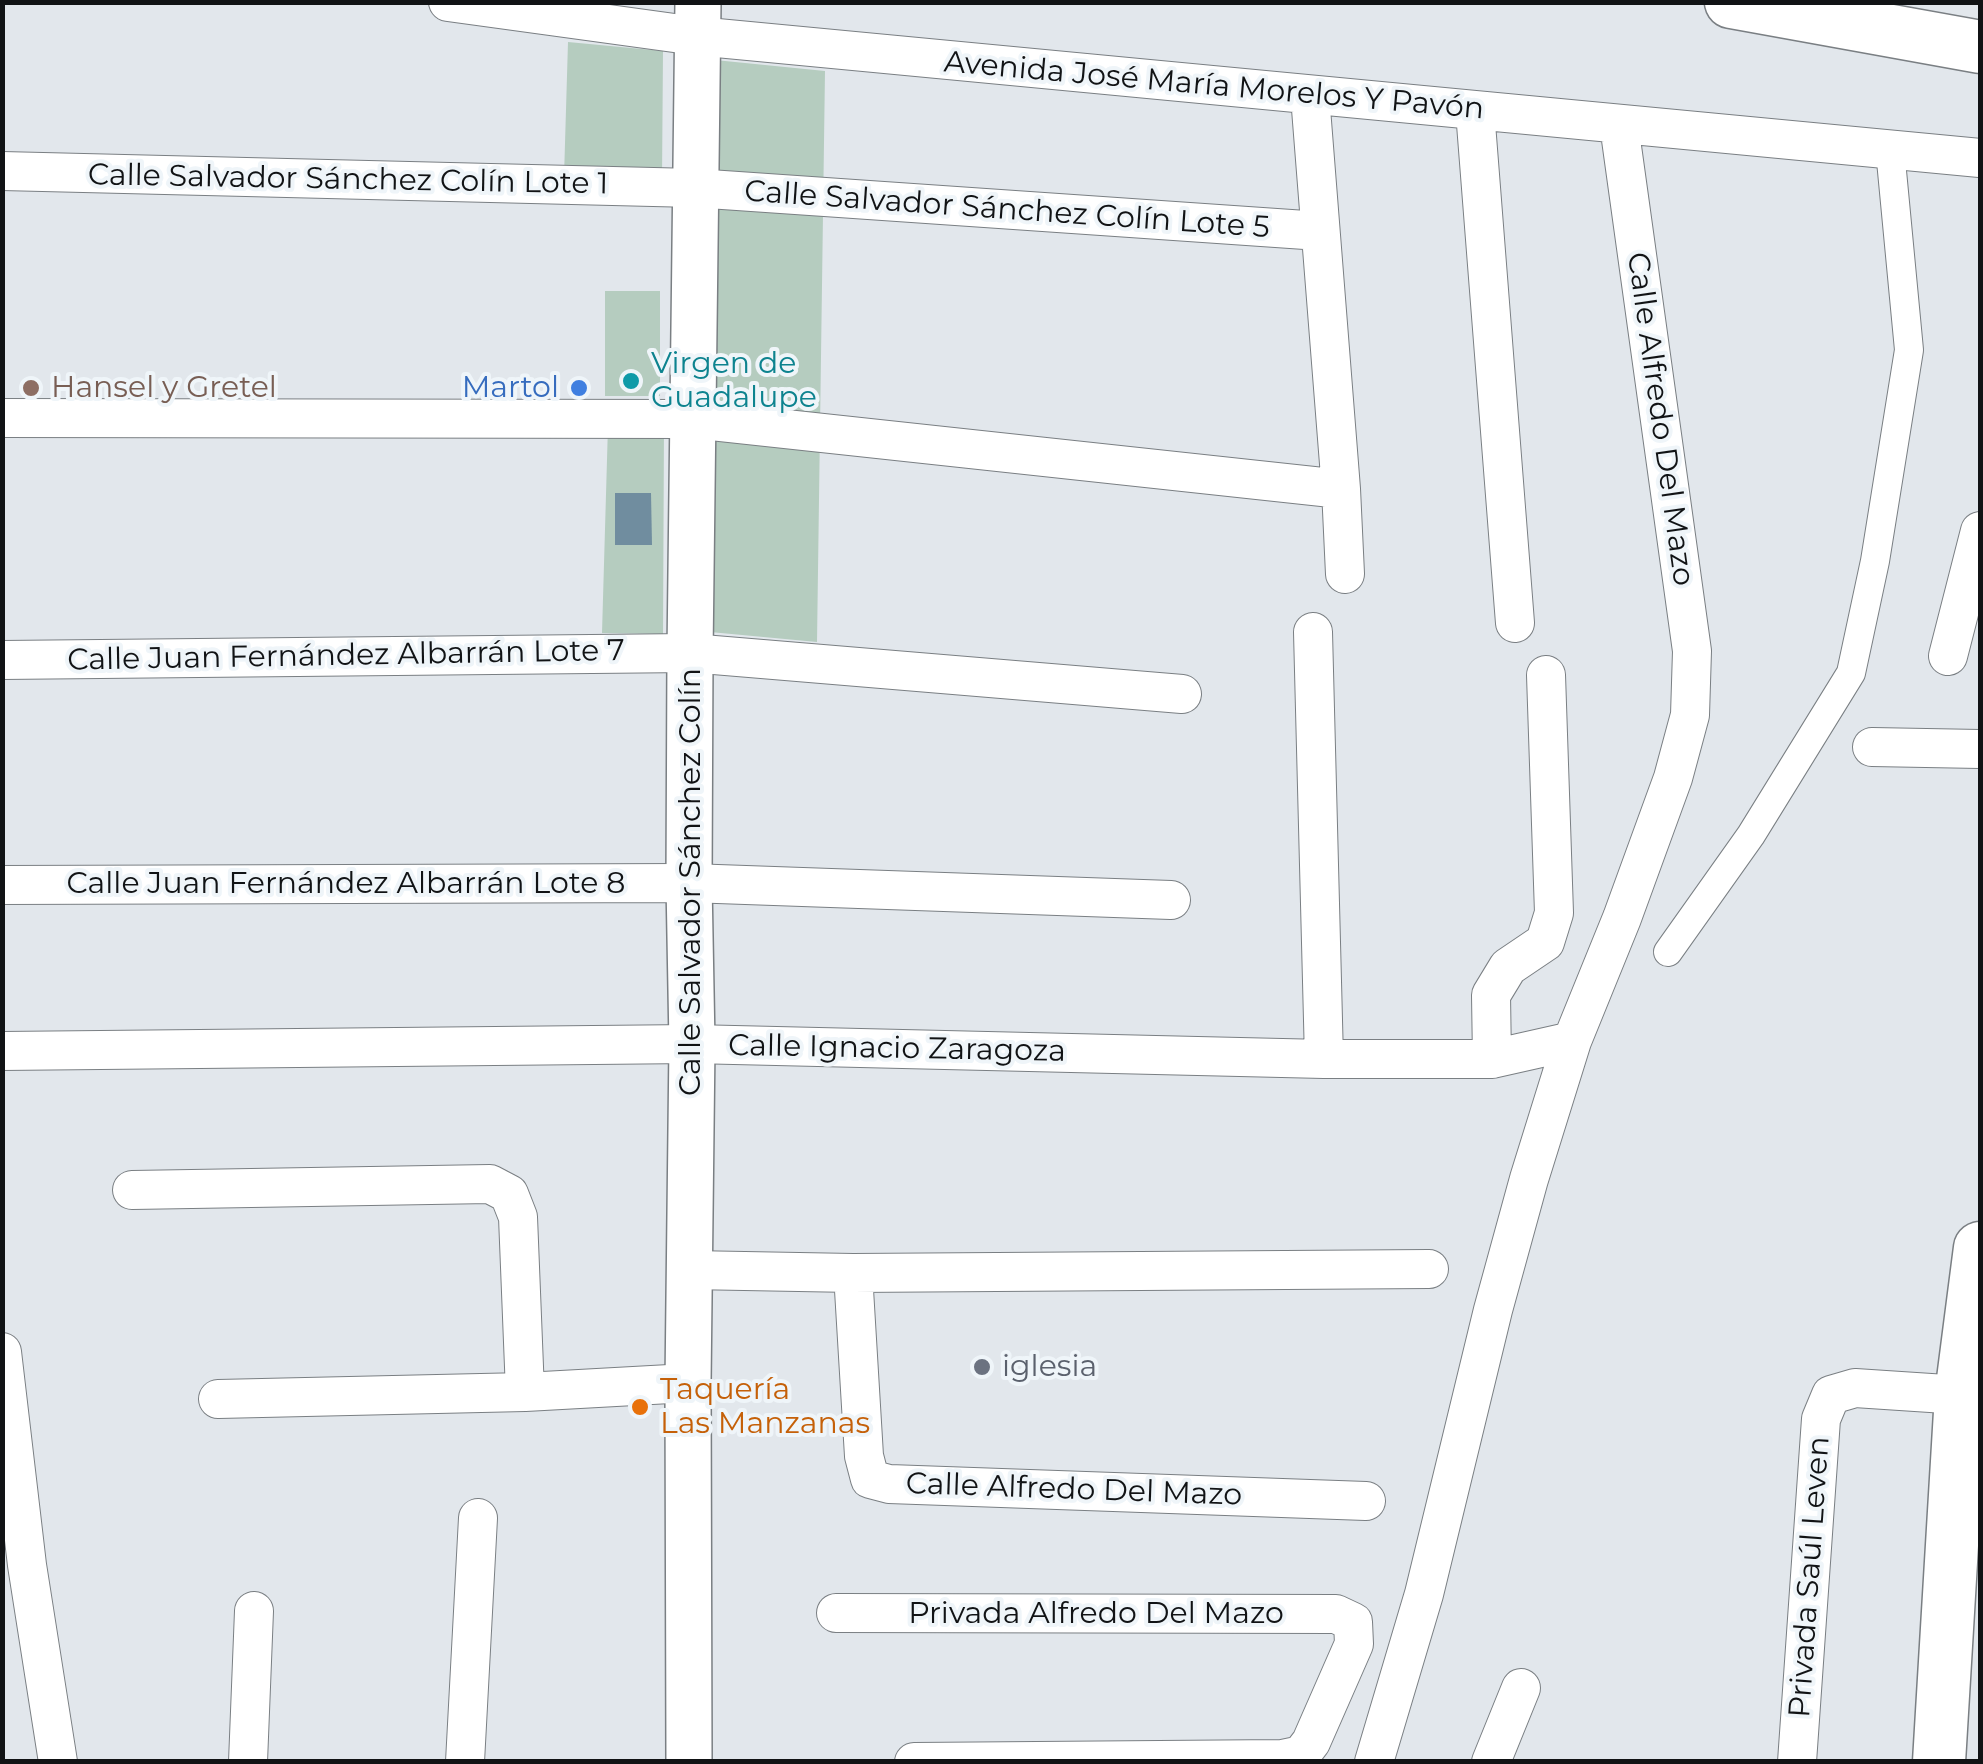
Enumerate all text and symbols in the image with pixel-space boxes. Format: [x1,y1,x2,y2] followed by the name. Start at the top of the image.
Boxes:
[942,44,1486,128] street label: Avenida José María Morelos Y Pavón
[88,157,608,203] street label: Calle Salvador Sánchez Colín Lote 1
[743,174,1271,246] street label: Calle Salvador Sánchez Colín Lote 5
[1619,250,1701,588] street label: Calle Alfredo Del Mazo
[651,346,817,416] place label: Virgen de Guadalupe
[51,370,277,406] place label: Hansel y Gretel
[462,370,559,406] place label: Martol
[620,370,642,392] marker: Virgen de Guadalupe
[20,377,42,399] marker: Hansel y Gretel
[568,377,590,399] marker: Martol
[67,633,625,679] street label: Calle Juan Fernández Albarrán Lote 7
[673,668,709,1096] street label: Calle Salvador Sánchez Colín
[67,866,625,902] street label: Calle Juan Fernández Albarrán Lote 8
[728,1028,1066,1070] street label: Calle Ignacio Zaragoza
[1002,1349,1097,1385] place label: iglesia
[971,1356,993,1378] marker: iglesia
[660,1372,870,1442] place label: Taquería Las Manzanas
[629,1396,651,1418] marker: Taquería Las Manzanas
[1782,1435,1838,1719] street label: Privada Saúl Leven
[905,1466,1243,1514] street label: Calle Alfredo Del Mazo
[908,1596,1284,1632] street label: Privada Alfredo Del Mazo

